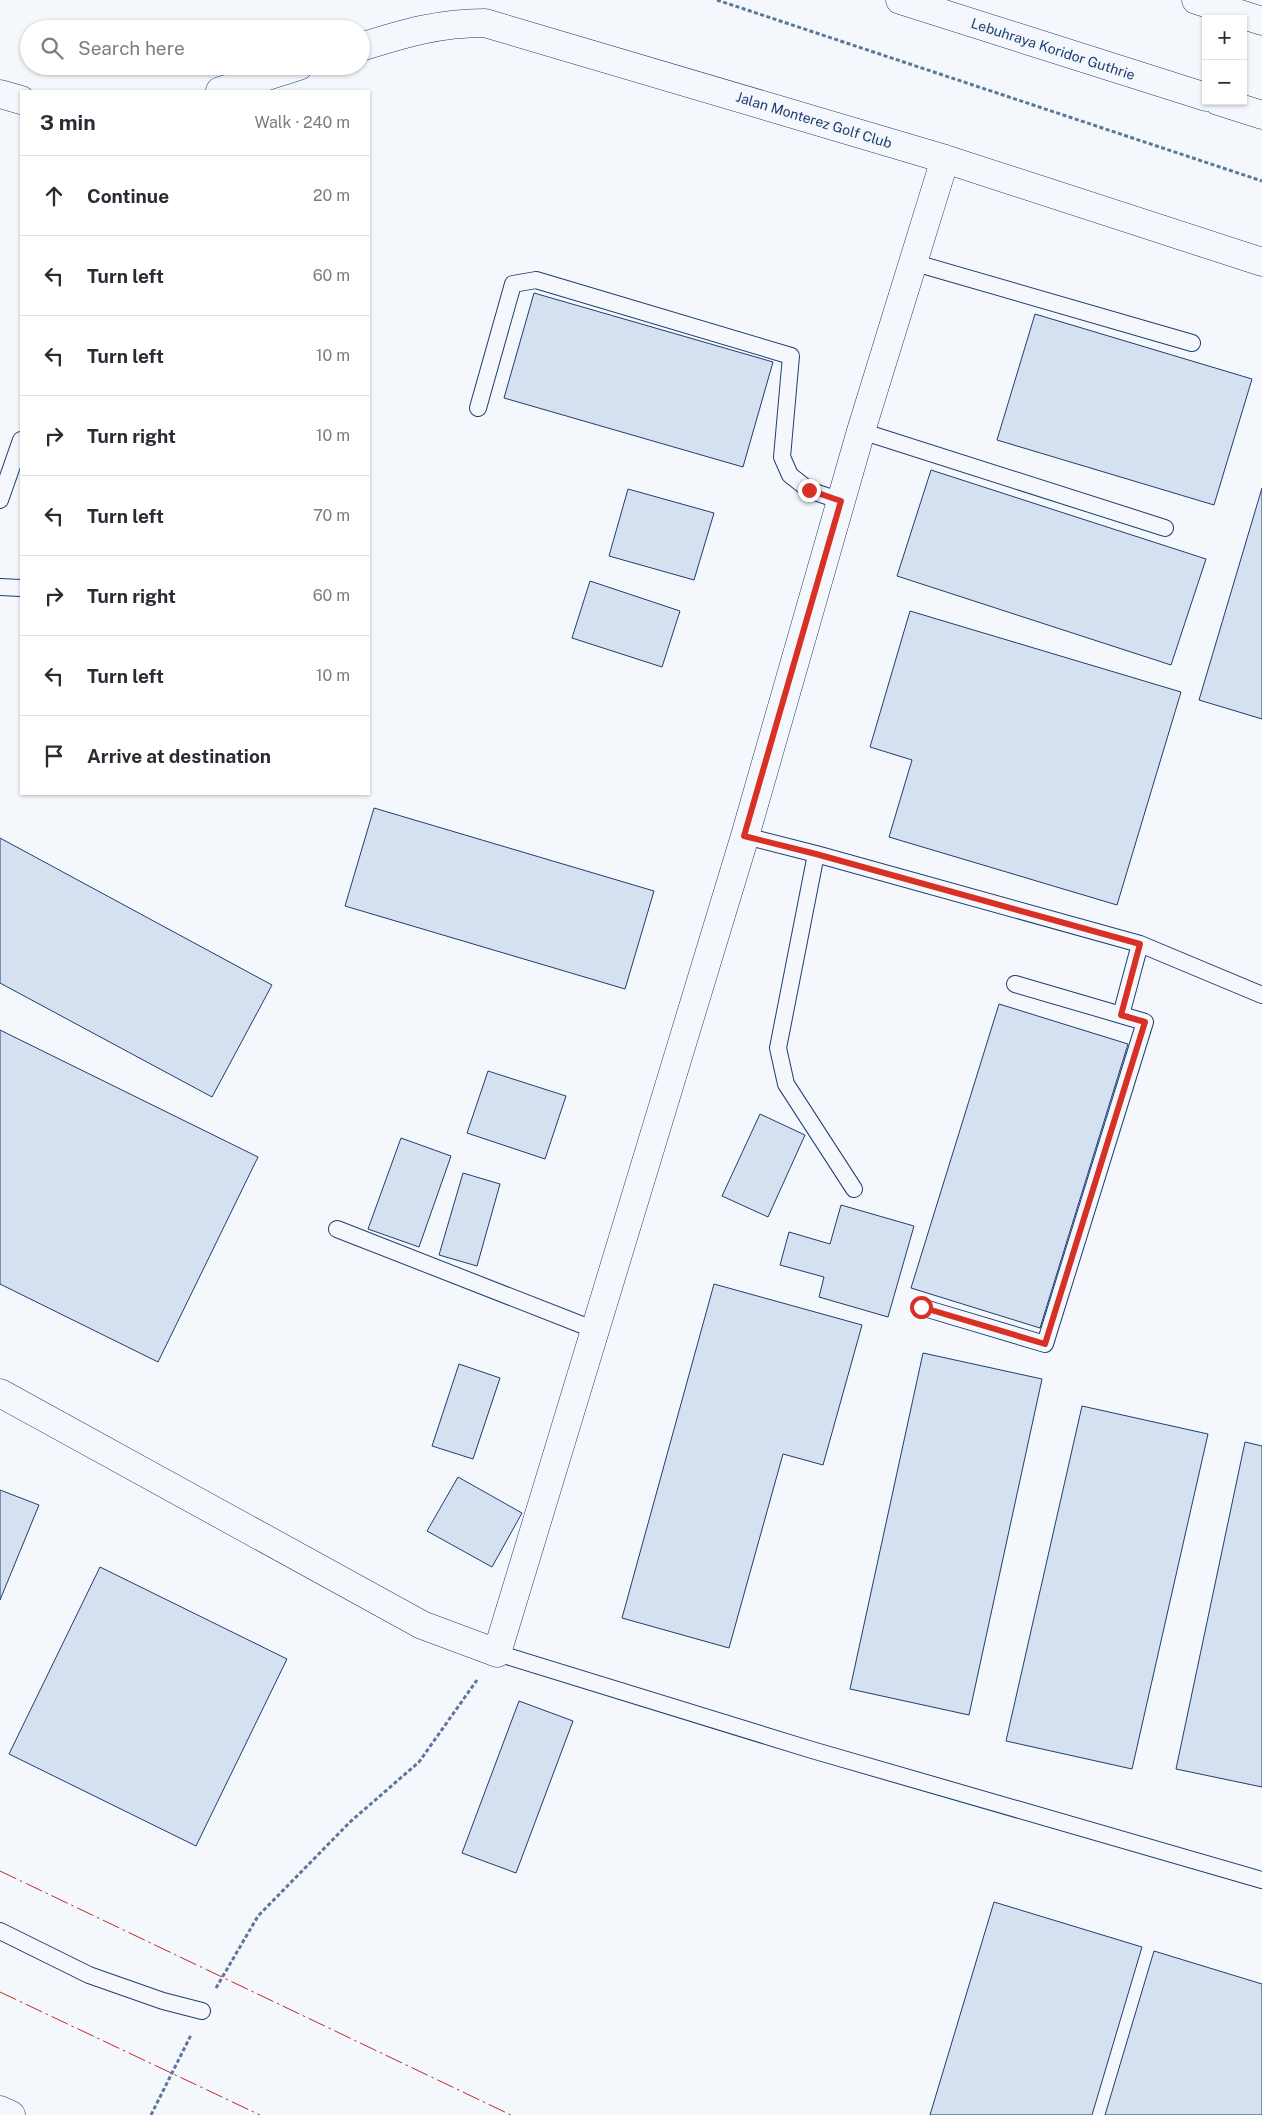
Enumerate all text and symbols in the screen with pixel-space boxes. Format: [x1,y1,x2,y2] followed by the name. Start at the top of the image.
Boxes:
[969,15,1137,83] street label: Lebuhraya Koridor Guthrie
[1202,15,1247,105] map controls
[1202,15,1247,60] button: +
[20,20,370,75] search box
[38,34,66,62] icon: search
[78,37,185,59] text: Search here
[1202,60,1247,105] button: −
[734,89,894,151] street label: Jalan Monterez Golf Club
[40,110,96,135] text: 3 min
[254,113,350,132] text: Walk · 240 m
[40,182,68,210] icon: ahead
[87,185,169,207] text: Continue
[313,186,350,205] text: 20 m
[40,262,68,290] icon: left
[87,265,164,287] text: Turn left
[313,266,350,285] text: 60 m
[40,342,68,370] icon: left
[87,345,164,367] text: Turn left
[316,346,350,365] text: 10 m
[40,422,68,450] icon: right
[87,425,176,447] text: Turn right
[316,426,350,445] text: 10 m
[798,479,821,502] route end
[40,502,68,530] icon: left
[87,505,164,527] text: Turn left
[313,506,350,525] text: 70 m
[40,582,68,610] icon: right
[87,585,176,607] text: Turn right
[313,586,350,605] text: 60 m
[40,662,68,690] icon: left
[87,665,164,687] text: Turn left
[316,666,350,685] text: 10 m
[40,742,68,770] icon: arrive
[87,745,271,767] text: Arrive at destination
[910,1296,933,1319] route start

